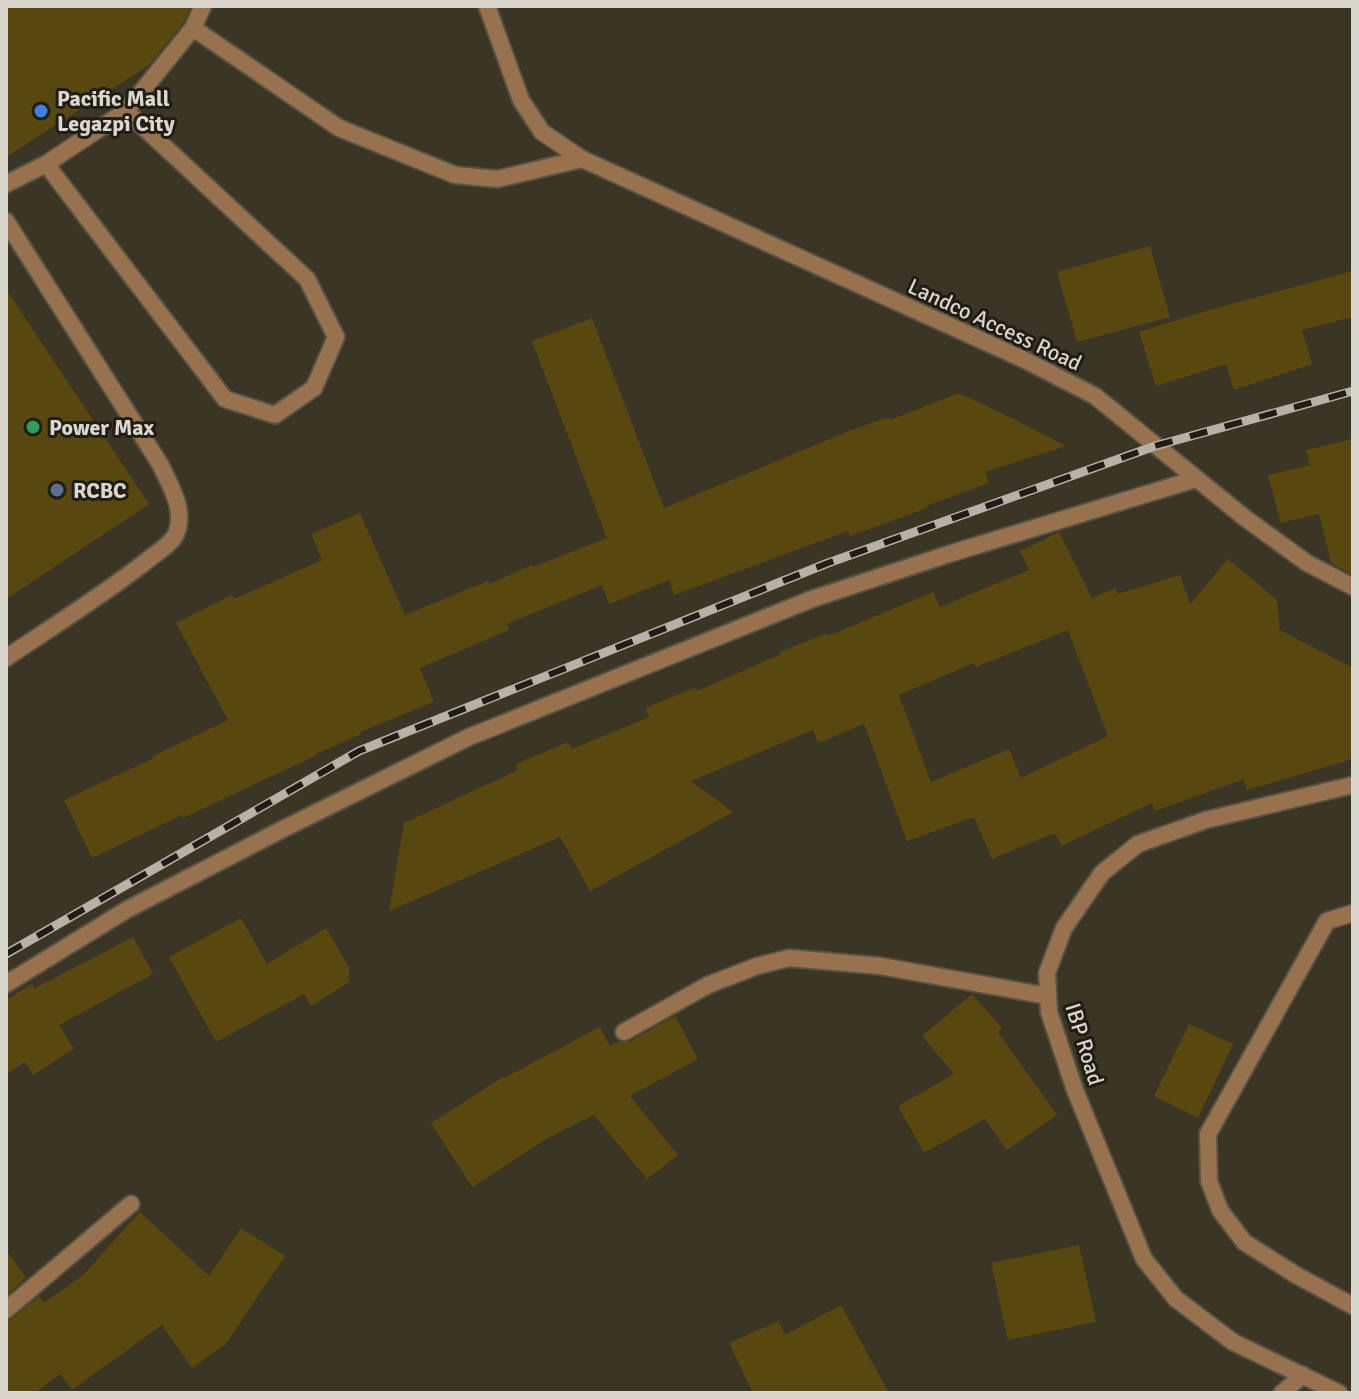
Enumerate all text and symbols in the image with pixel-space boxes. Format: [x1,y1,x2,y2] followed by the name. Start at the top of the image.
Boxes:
[57,85,175,137] place label: Pacific Mall Legazpi City
[32,102,50,120] marker: Pacific Mall Legazpi City
[904,272,1086,377] street label: Landco Access Road
[49,414,155,441] place label: Power Max
[24,418,42,436] marker: Power Max
[73,477,126,504] place label: RCBC
[48,481,66,499] marker: RCBC
[1059,1000,1110,1088] street label: IBP Road

